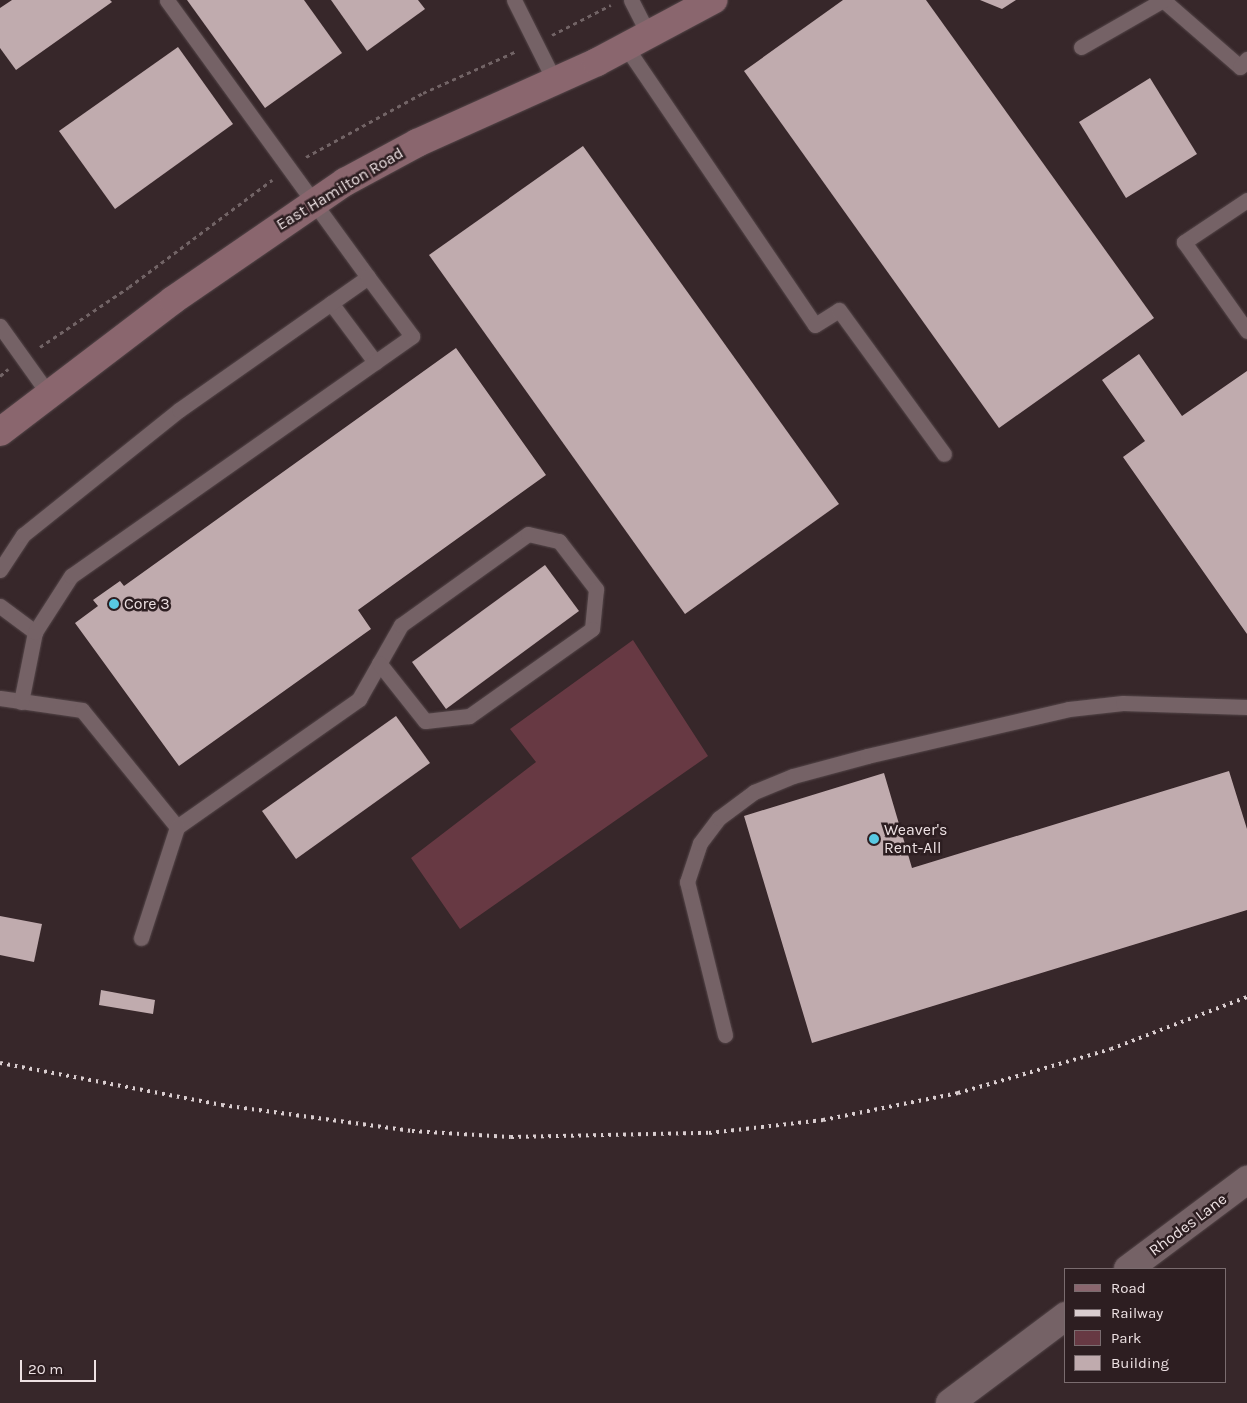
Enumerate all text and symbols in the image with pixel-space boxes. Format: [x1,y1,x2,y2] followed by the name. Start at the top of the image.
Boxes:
[273,143,407,235] street label: East Hamilton Road
[124,594,170,614] place label: Core 3
[108,598,120,610] marker: Core 3
[884,820,947,858] place label: Weaver's Rent-All
[868,833,880,845] marker: Weaver's Rent-All
[1145,1190,1231,1260] street label: Rhodes Lane
[1064,1268,1227,1383] legend
[1111,1279,1146,1297] text: Road
[1111,1304,1163,1322] text: Railway
[1111,1329,1141,1347] text: Park
[22,1350,99,1382] scale bar
[1111,1354,1169,1372] text: Building
[28,1360,63,1378] text: 20 m

